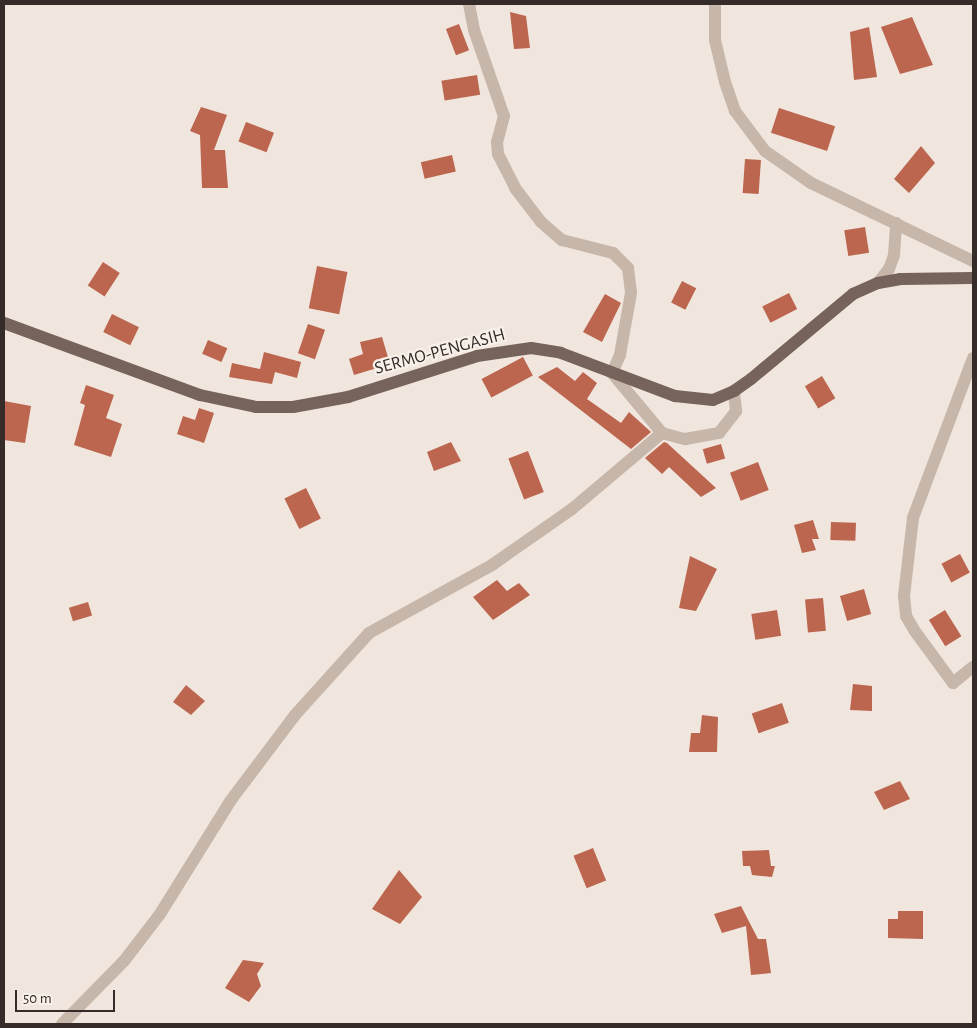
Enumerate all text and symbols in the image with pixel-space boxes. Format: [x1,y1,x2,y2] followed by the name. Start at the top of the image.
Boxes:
[372,324,508,380] street label: SERMO-PENGASIH
[18,980,118,1012] scale bar
[23,991,52,1006] text: 50 m

